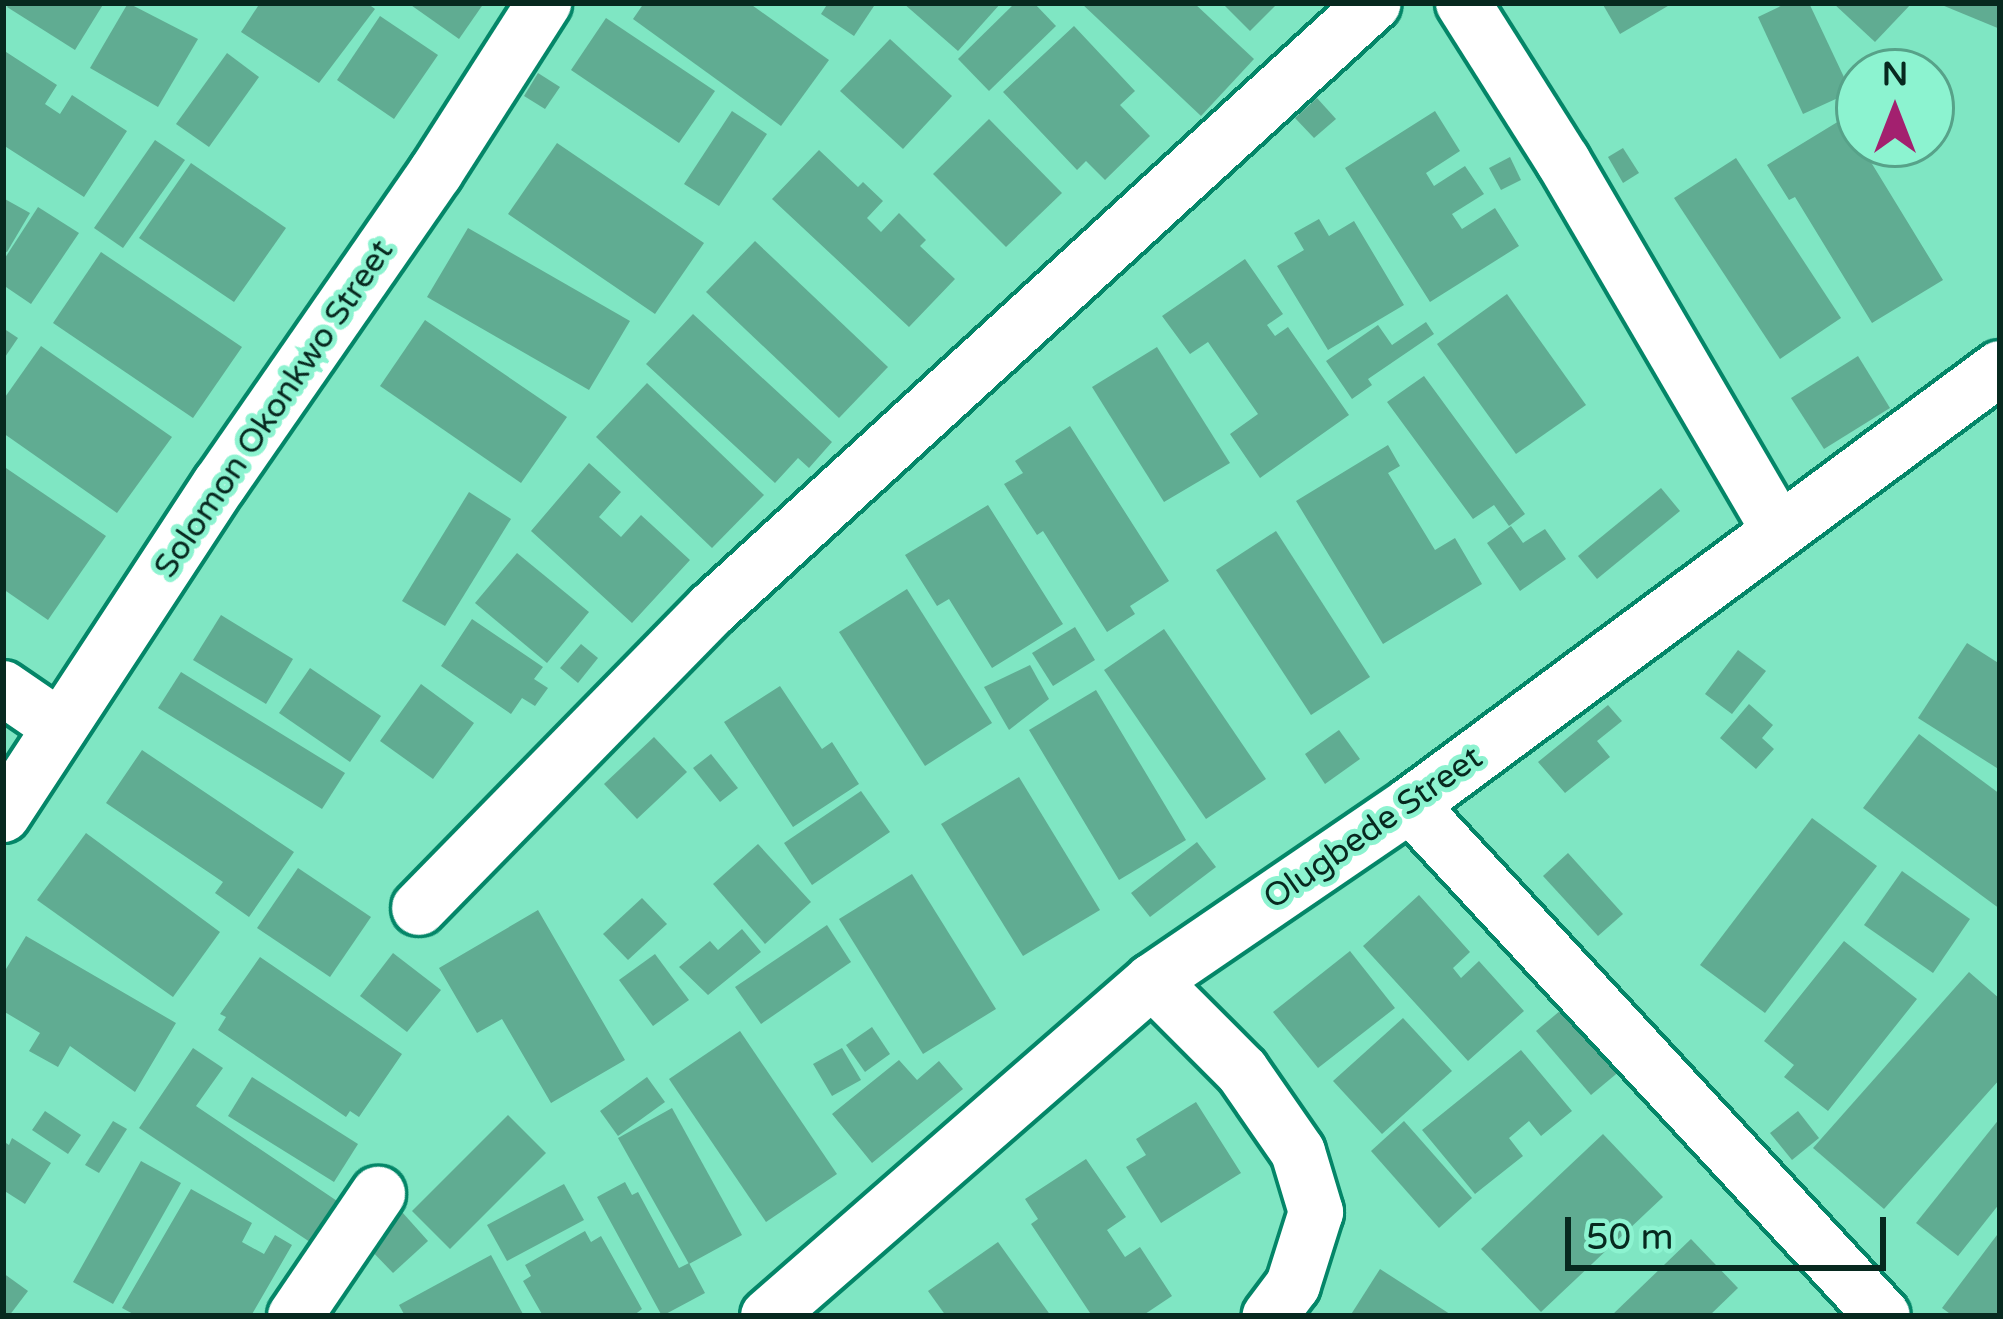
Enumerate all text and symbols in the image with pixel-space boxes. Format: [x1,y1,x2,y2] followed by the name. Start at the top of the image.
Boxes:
[1835,48,1955,168] north arrow
[1882,55,1908,94] text: N
[146,233,402,585] street label: Solomon Okonkwo Street
[1256,738,1490,918] street label: Olugbede Street
[1571,1193,1892,1267] scale bar
[1586,1216,1674,1259] text: 50 m

